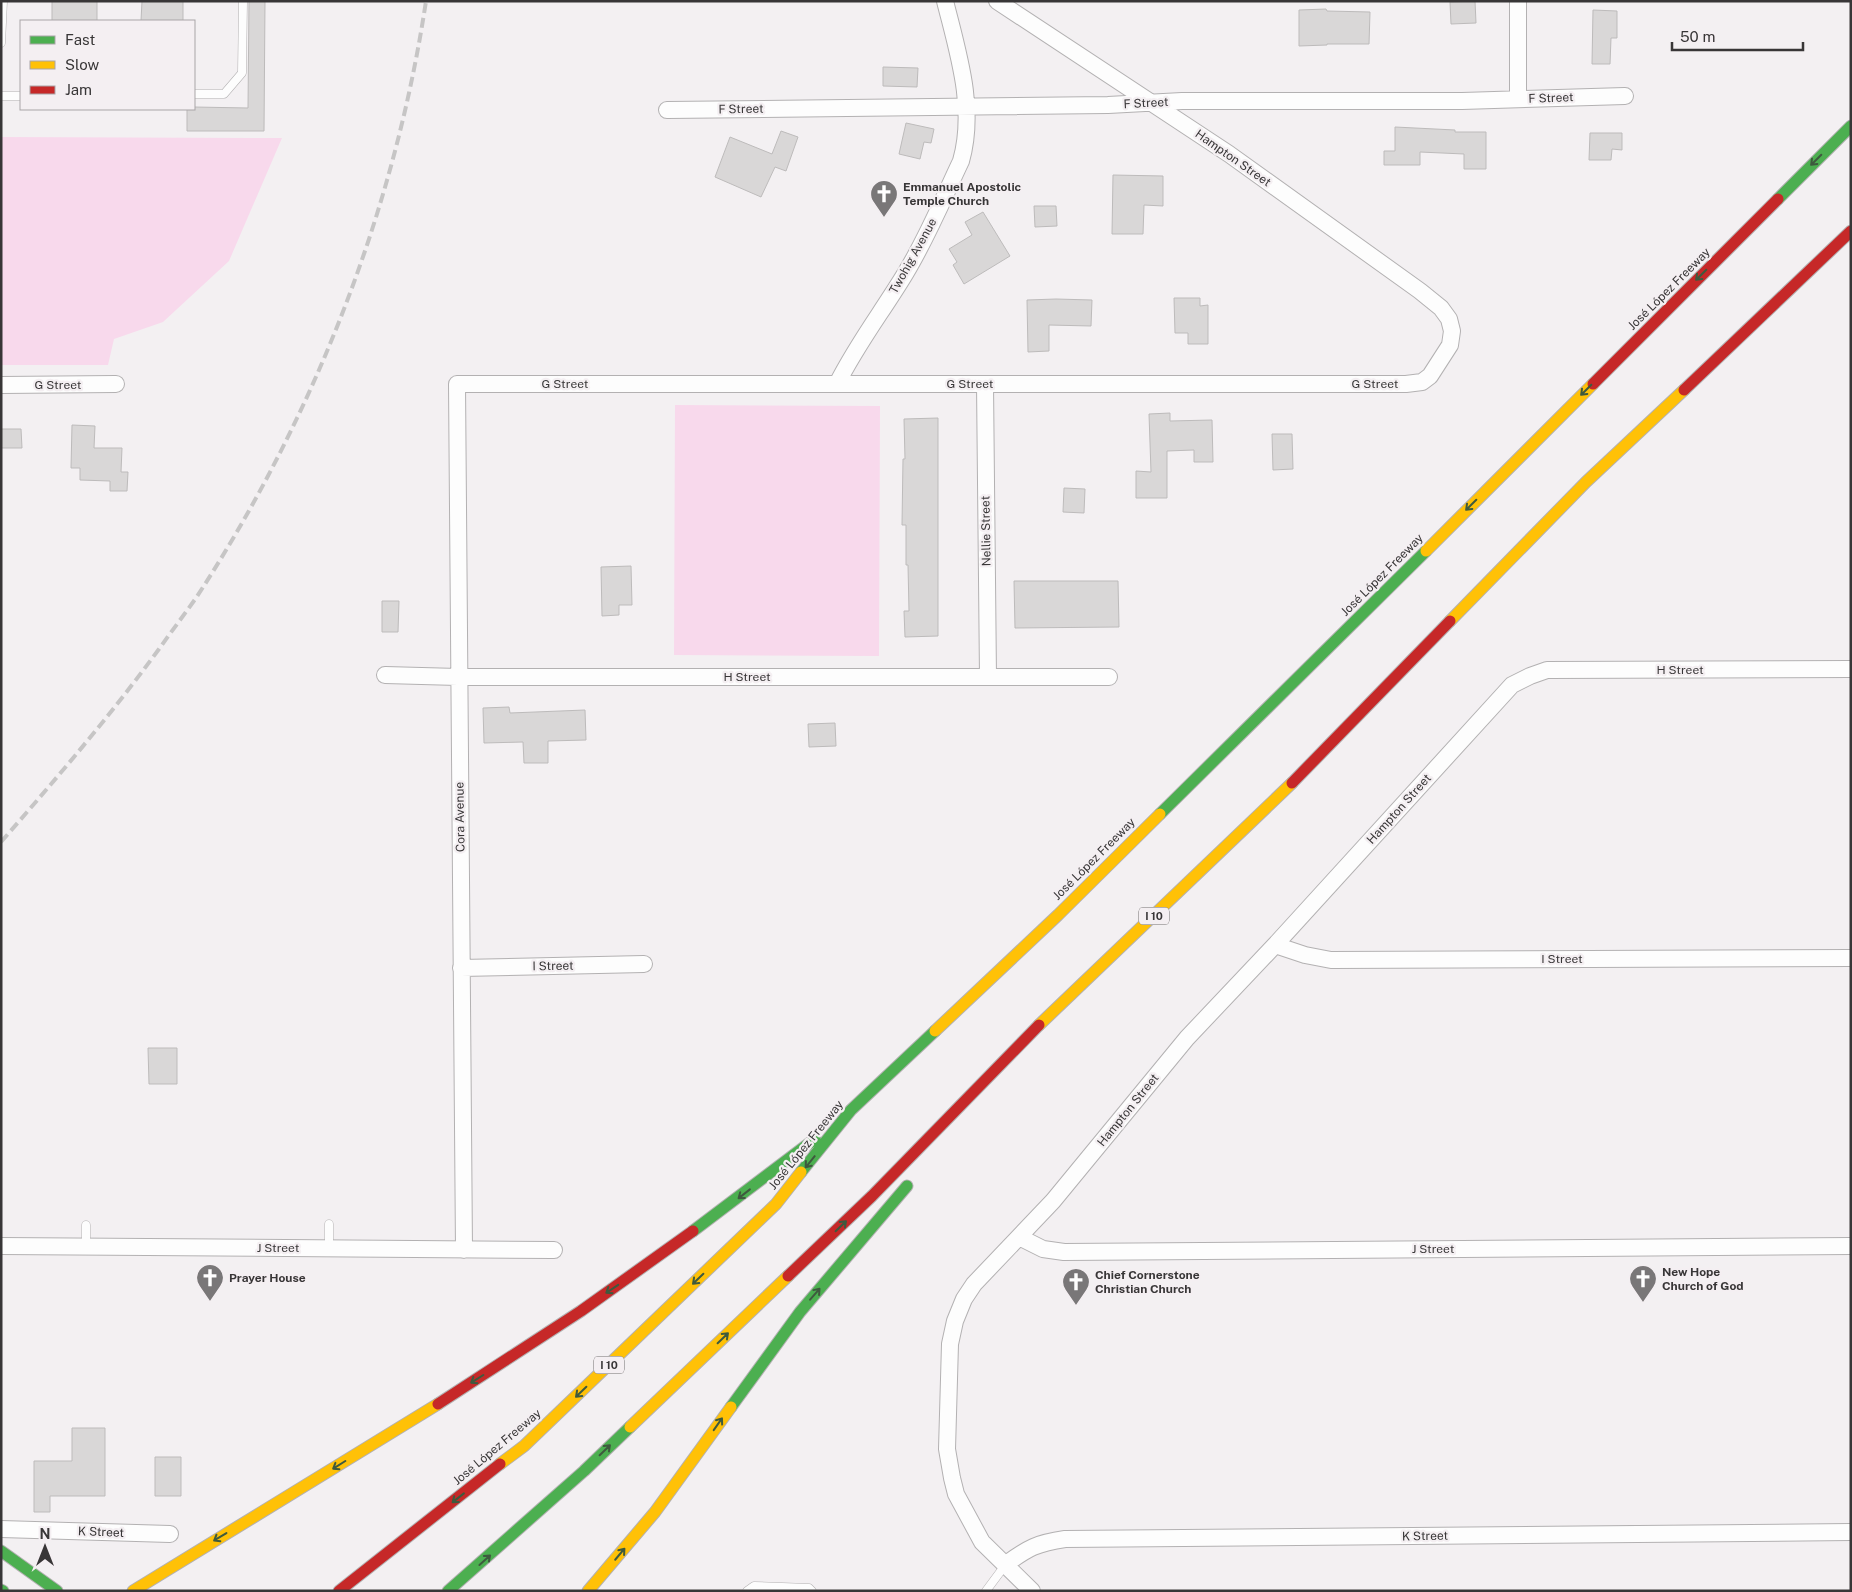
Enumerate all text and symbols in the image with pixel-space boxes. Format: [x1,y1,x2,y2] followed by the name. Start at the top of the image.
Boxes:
[20,20,195,110] legend
[1672,20,1803,52] scale bar
[1680,28,1715,45] text: 50 m
[65,31,95,48] text: Fast
[65,56,100,73] text: Slow
[65,81,92,98] text: Jam
[1528,90,1574,106] street label: F Street
[1123,95,1169,111] street label: F Street
[718,102,764,116] street label: F Street
[1192,127,1274,190] street label: Hampton Street
[1810,154,1822,166] one-way arrow
[869,179,899,218] church icon: Emmanuel Apostolic Temple Church
[903,180,1022,208] place label: Emmanuel Apostolic Temple Church
[886,216,940,296] street label: Twohig Avenue
[1625,245,1713,333] street label: José López Freeway
[1695,269,1707,281] one-way arrow
[542,377,589,391] street label: G Street
[947,377,994,391] street label: G Street
[1352,377,1399,391] street label: G Street
[35,378,82,392] street label: G Street
[1580,384,1593,396] one-way arrow
[978,495,994,566] street label: Nellie Street
[1465,499,1478,511] one-way arrow
[1338,531,1426,619] street label: José López Freeway
[1656,663,1704,677] street label: H Street
[723,670,771,684] street label: H Street
[1364,771,1434,847] street label: Hampton Street
[452,782,468,852] street label: Cora Avenue
[1050,815,1138,903] street label: José López Freeway
[1139,908,1169,924] road number: I 10
[1541,952,1583,966] street label: I Street
[532,959,574,973] street label: I Street
[1094,1071,1162,1149] street label: Hampton Street
[766,1097,847,1192] street label: José López Freeway
[804,1155,815,1168] one-way arrow
[737,1189,751,1199] one-way arrow
[834,1220,847,1232] one-way arrow
[257,1241,300,1255] street label: J Street
[1412,1242,1455,1256] street label: J Street
[195,1263,225,1302] church icon: Prayer House
[1628,1264,1658,1303] church icon: New Hope Church of God
[1662,1265,1744,1293] place label: New Hope Church of God
[1061,1267,1091,1306] church icon: Chief Cornerstone Christian Church
[1095,1268,1200,1296] place label: Chief Cornerstone Christian Church
[229,1271,306,1285] place label: Prayer House
[692,1273,704,1285] one-way arrow
[605,1284,619,1294] one-way arrow
[809,1288,820,1301] one-way arrow
[717,1332,729,1344] one-way arrow
[594,1356,624,1374] road number: I 10
[470,1374,484,1384] one-way arrow
[574,1386,587,1398] one-way arrow
[450,1406,544,1488] street label: José López Freeway
[713,1417,723,1431] one-way arrow
[599,1444,612,1456] one-way arrow
[332,1460,346,1470] one-way arrow
[452,1493,465,1504] one-way arrow
[20,1522,70,1572] north arrow
[78,1524,125,1540] street label: K Street
[40,1526,50,1542] text: N
[1402,1529,1449,1543] street label: K Street
[214,1533,228,1543] one-way arrow
[614,1547,626,1560] one-way arrow
[479,1554,492,1565] one-way arrow

